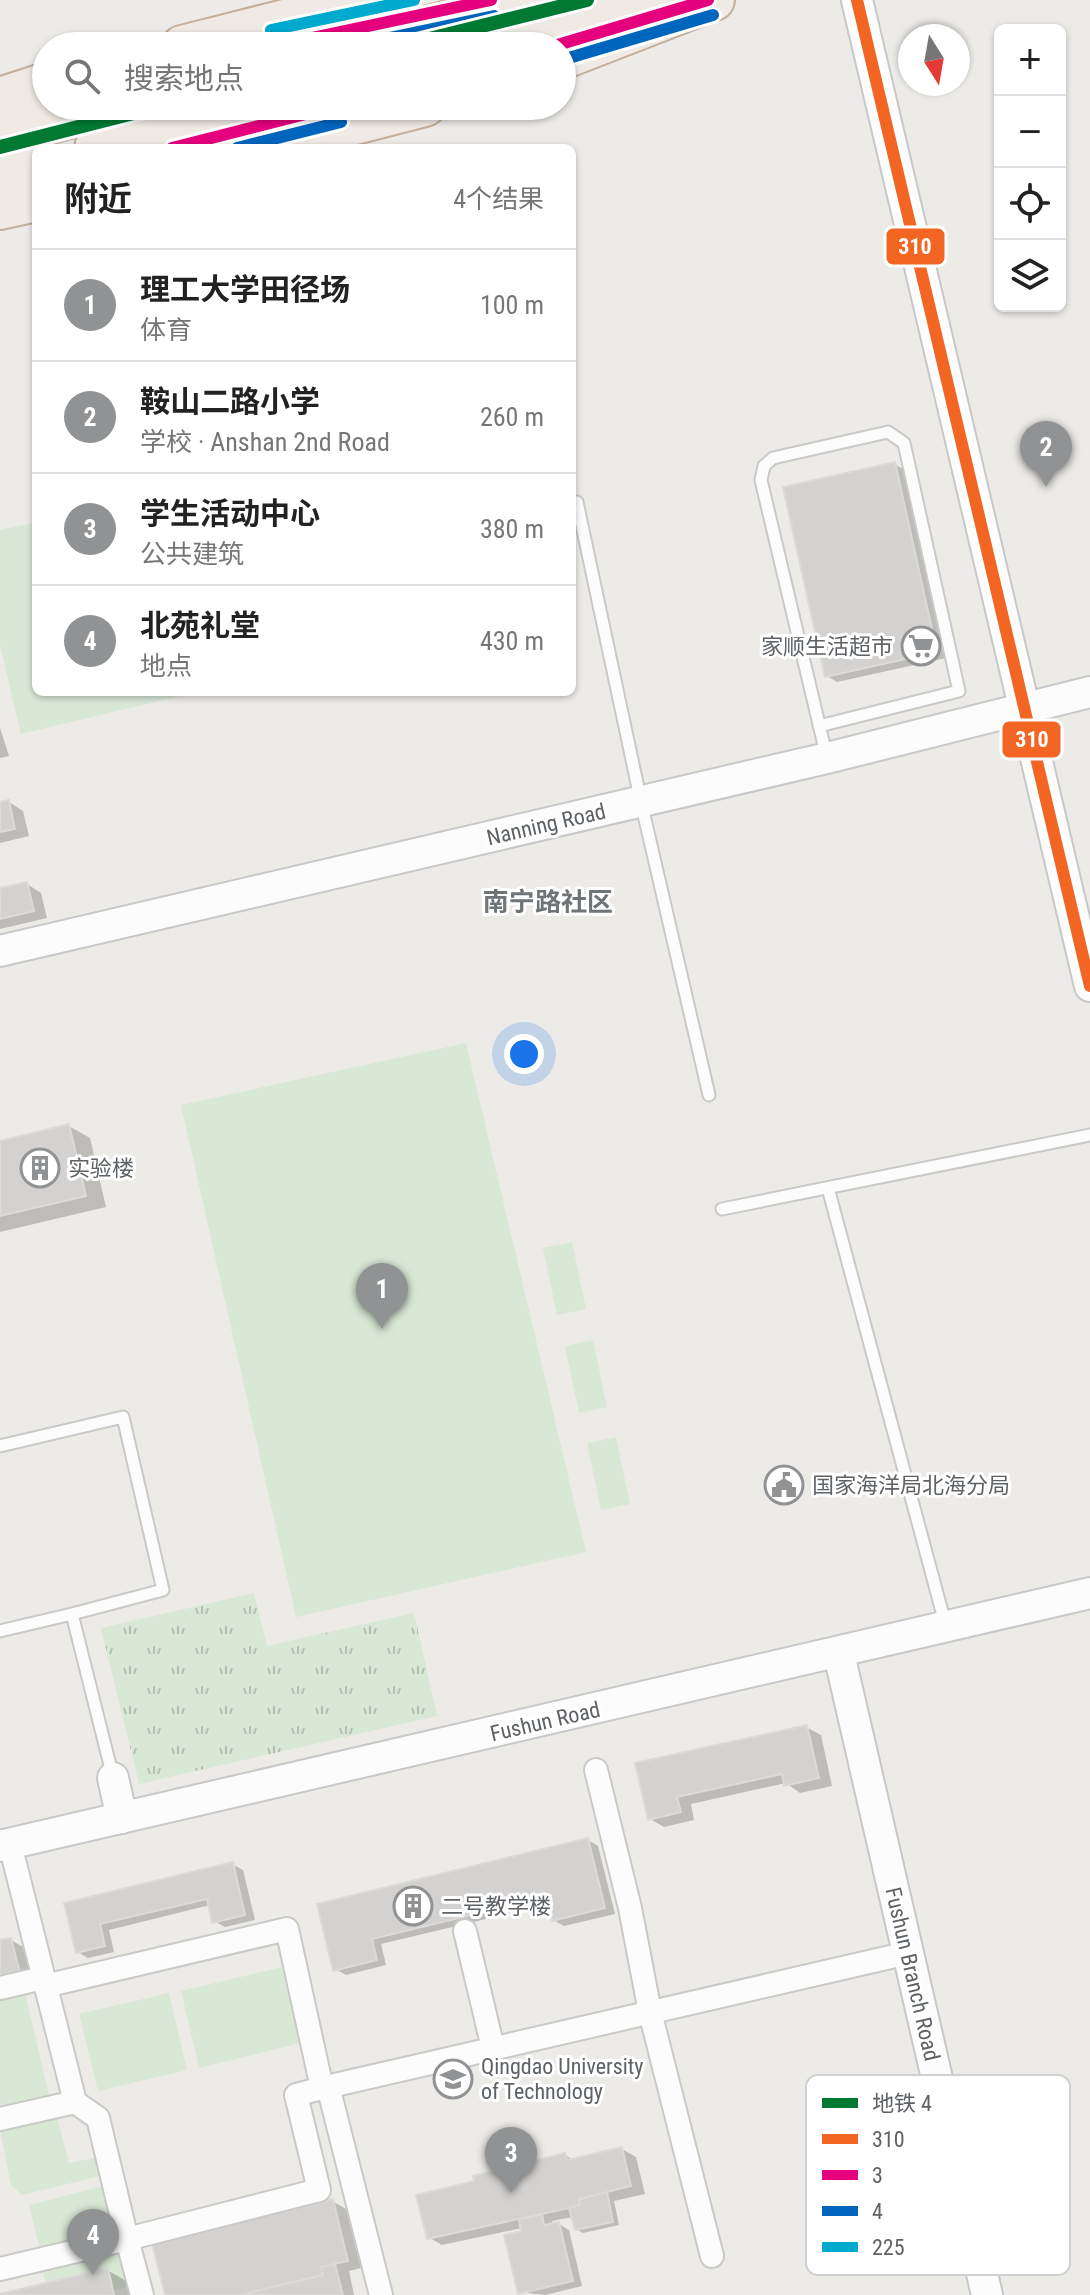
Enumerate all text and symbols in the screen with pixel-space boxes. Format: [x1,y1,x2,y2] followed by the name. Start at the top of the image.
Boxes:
[898,24,970,96] north arrow
[994,24,1066,312] map controls
[994,24,1066,96] button: +
[32,32,576,120] search box
[60,54,104,98] icon: search
[124,61,244,96] text: 搜索地点
[994,96,1066,168] button: −
[994,168,1066,240] button: locate
[64,179,132,219] text: 附近
[453,184,544,214] text: 4个结果
[885,227,946,266] line badge: 310
[898,234,932,259] text: 310
[994,240,1066,312] button: layers
[140,272,350,307] text: 理工大学田径场
[83,290,97,320] text: 1
[480,290,544,320] text: 100 m
[140,315,192,345] text: 体育
[140,384,320,419] text: 鞍山二路小学
[83,402,97,432] text: 2
[480,402,544,432] text: 260 m
[1020,421,1072,487] pin: 2
[140,427,390,457] text: 学校 · Anshan 2nd Road
[140,496,320,531] text: 学生活动中心
[83,514,97,544] text: 3
[480,514,544,544] text: 380 m
[140,539,244,569] text: 公共建筑
[140,608,260,643] text: 北苑礼堂
[900,625,942,667] supermarket icon: 家顺生活超市
[83,626,97,656] text: 4
[480,626,544,656] text: 430 m
[761,634,893,659] place label: 家顺生活超市
[140,651,192,681] text: 地点
[1001,720,1062,759] line badge: 310
[1015,727,1049,752] text: 310
[484,799,608,850] street label: Nanning Road
[483,887,613,917] district label: 南宁路社区
[504,1034,544,1074] your location
[19,1147,61,1189] building icon: 实验楼
[68,1156,134,1181] place label: 实验楼
[356,1263,408,1329] pin: 1
[763,1464,805,1506] public building icon: 国家海洋局北海分局
[812,1473,1010,1498] place label: 国家海洋局北海分局
[488,1697,603,1746] street label: Fushun Road
[392,1885,434,1927] building icon: 二号教学楼
[880,1885,945,2063] street label: Fushun Branch Road
[441,1894,551,1919] place label: 二号教学楼
[481,2054,643,2104] place label: Qingdao University of Technology
[432,2058,474,2100] school or university icon: Qingdao University of Technology
[806,2075,1070,2275] legend
[872,2091,932,2116] text: 地铁 4
[485,2127,537,2193] pin: 3
[872,2127,905,2152] text: 310
[872,2163,883,2188] text: 3
[872,2199,883,2224] text: 4
[67,2209,119,2275] pin: 4
[872,2235,905,2260] text: 225

